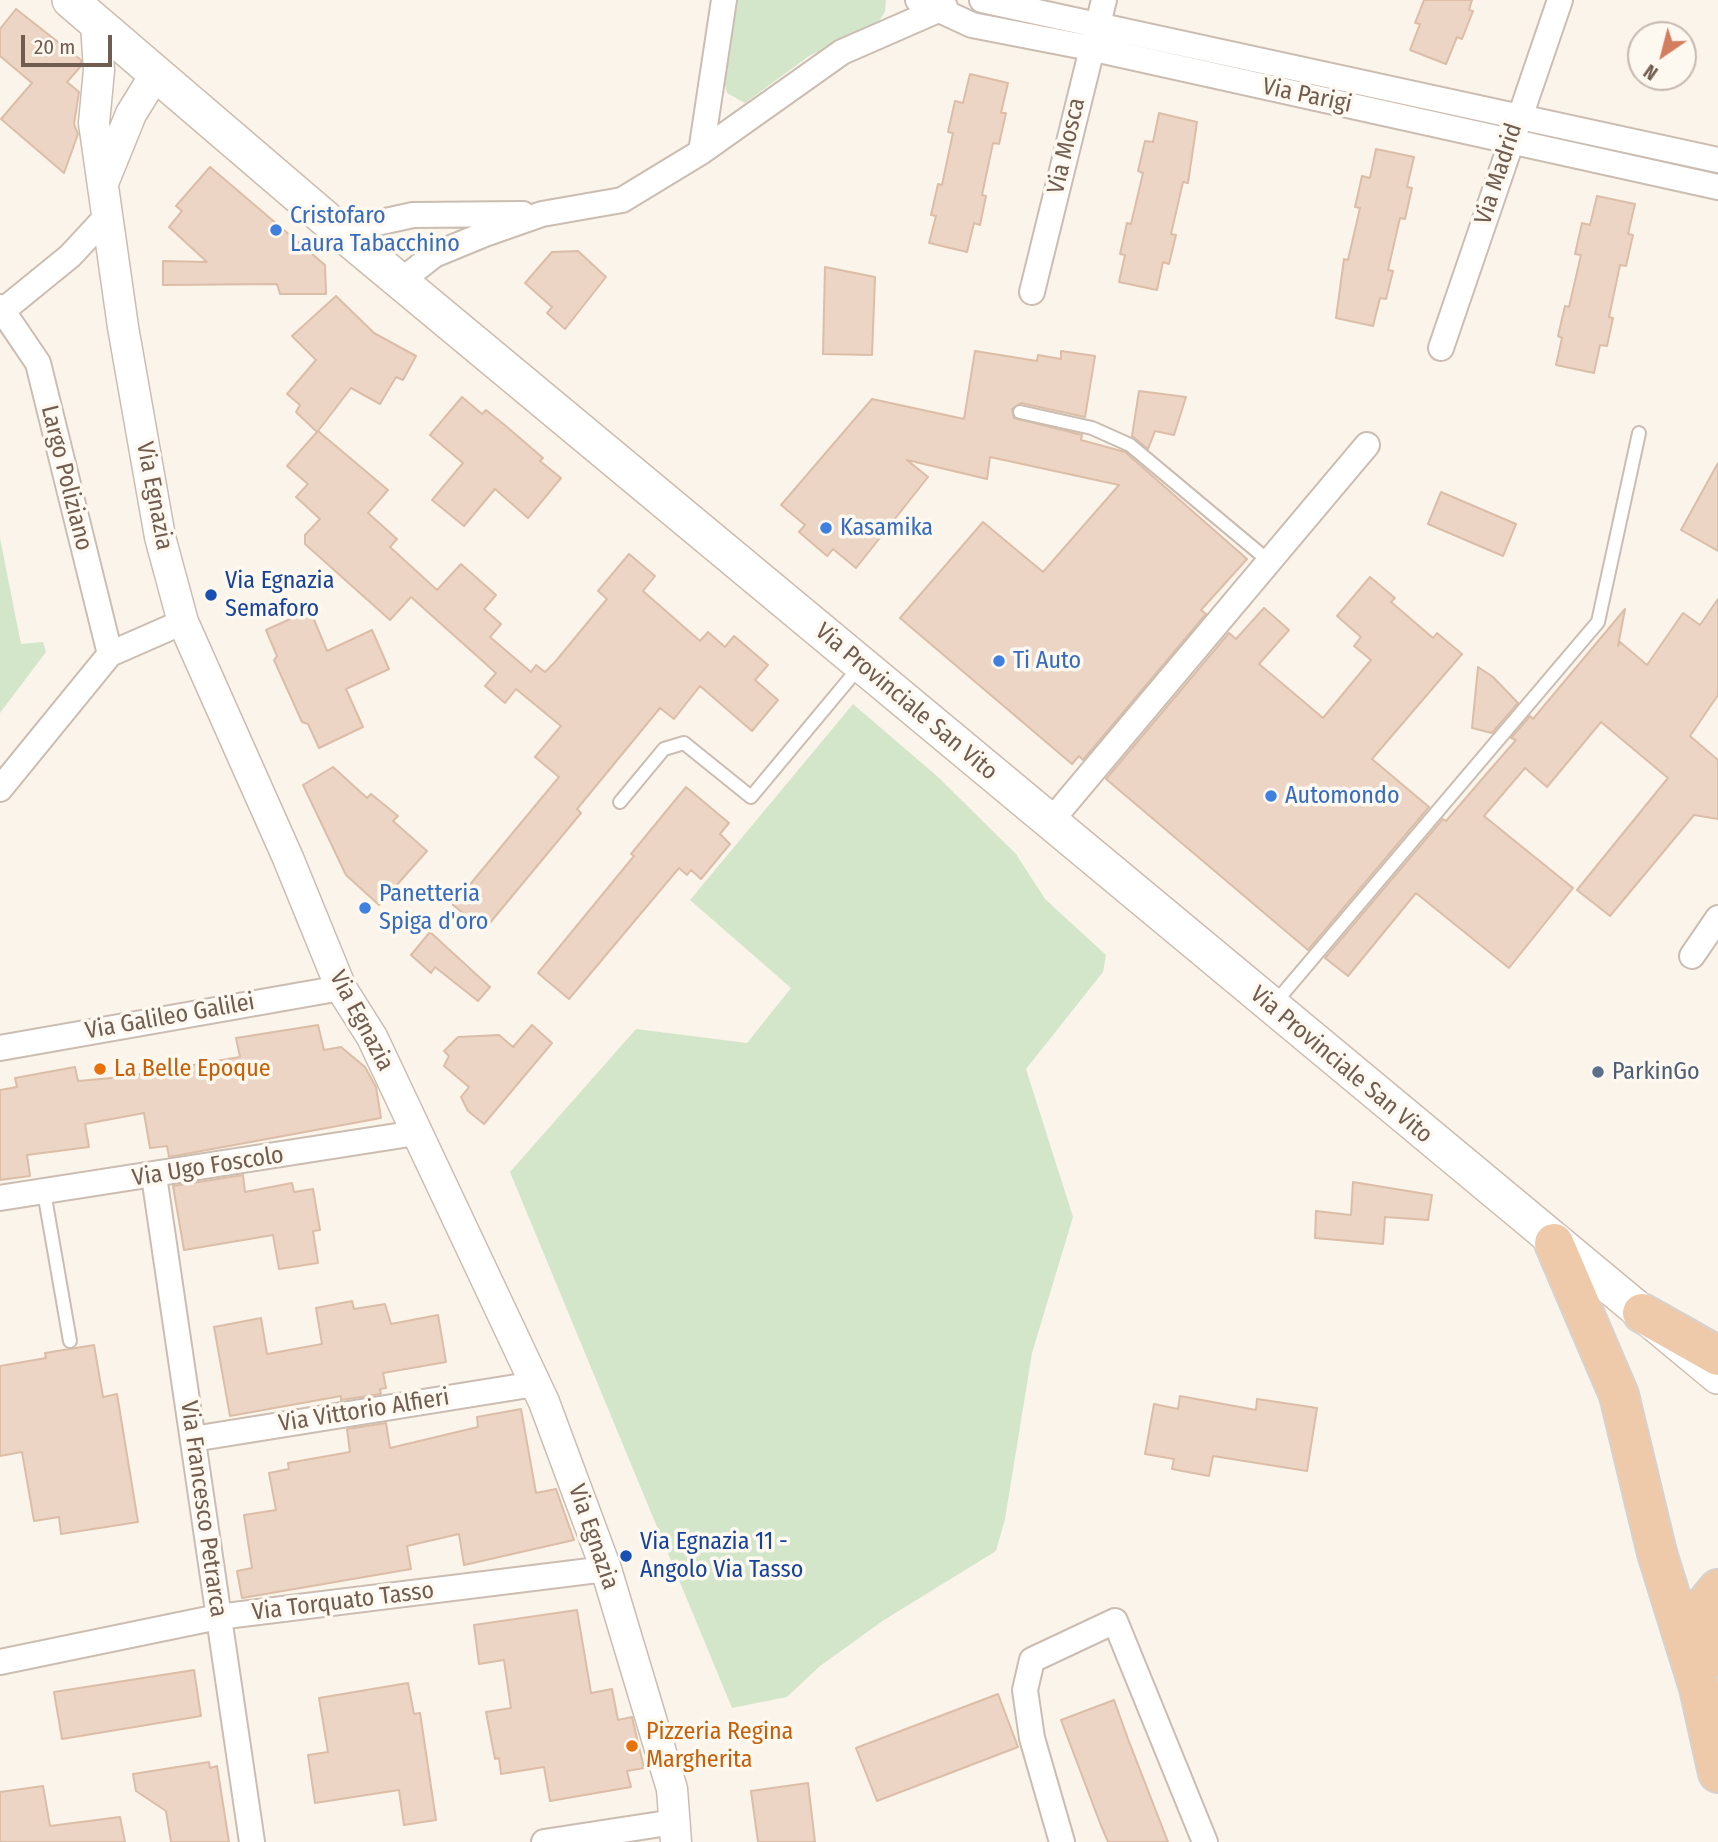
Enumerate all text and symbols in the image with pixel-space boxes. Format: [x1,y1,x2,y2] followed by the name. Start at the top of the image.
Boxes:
[24,21,116,65] scale bar
[1627,21,1697,91] north arrow
[34,34,75,60] text: 20 m
[1640,59,1662,85] text: N
[1260,73,1354,119] street label: Via Parigi
[1042,95,1092,197] street label: Via Mosca
[1469,120,1529,228] street label: Via Madrid
[290,202,460,258] place label: Cristofaro Laura Tabacchino
[268,222,284,238] marker: Cristofaro Laura Tabacchino
[34,402,98,554] street label: Largo Poliziano
[129,440,179,552] street label: Via Egnazia
[840,514,933,542] place label: Kasamika
[818,520,834,536] marker: Kasamika
[225,567,334,623] place label: Via Egnazia Semaforo
[203,587,219,603] marker: Via Egnazia Semaforo
[809,617,1003,787] street label: Via Provinciale San Vito
[1013,647,1081,675] place label: Ti Auto
[991,653,1007,669] marker: Ti Auto
[1285,782,1400,810] place label: Automondo
[1263,788,1279,804] marker: Automondo
[379,880,488,936] place label: Panetteria Spiga d'oro
[357,900,373,916] marker: Panetteria Spiga d'oro
[323,966,399,1076] street label: Via Egnazia
[1244,980,1438,1150] street label: Via Provinciale San Vito
[83,988,257,1046] street label: Via Galileo Galilei
[114,1055,271,1083] place label: La Belle Epoque
[1612,1058,1700,1086] place label: ParkinGo
[92,1061,108,1077] marker: La Belle Epoque
[1590,1064,1606,1080] marker: ParkinGo
[130,1141,286,1193] street label: Via Ugo Foscolo
[277,1383,451,1439] street label: Via Vittorio Alfieri
[174,1399,232,1619] street label: Via Francesco Petrarca
[562,1481,624,1593] street label: Via Egnazia
[640,1528,803,1584] place label: Via Egnazia 11 - Angolo Via Tasso
[618,1548,634,1564] marker: Via Egnazia 11 - Angolo Via Tasso
[250,1577,436,1627] street label: Via Torquato Tasso
[646,1718,793,1774] place label: Pizzeria Regina Margherita
[624,1738,640,1754] marker: Pizzeria Regina Margherita

